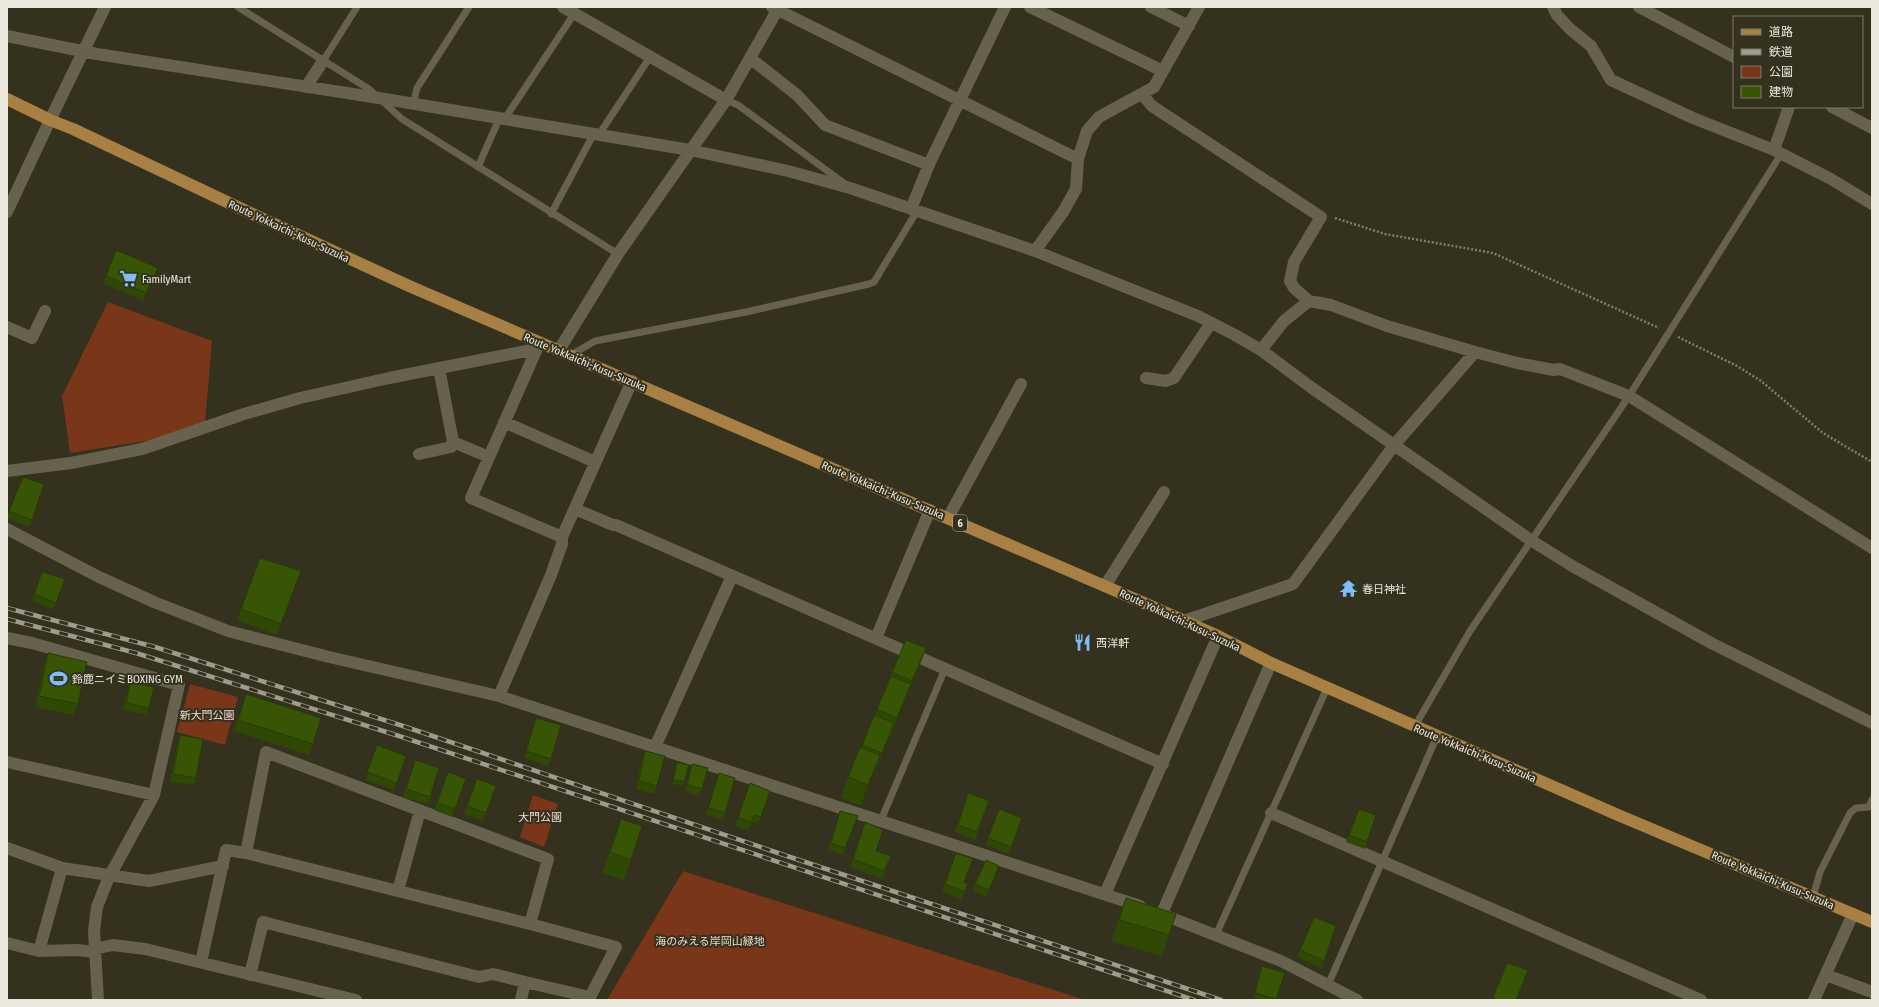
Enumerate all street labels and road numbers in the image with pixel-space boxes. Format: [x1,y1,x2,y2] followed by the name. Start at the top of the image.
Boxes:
[226,198,351,265] street label: Route Yokkaichi-Kusu-Suzuka
[521,331,648,394] street label: Route Yokkaichi-Kusu-Suzuka
[819,459,946,522] street label: Route Yokkaichi-Kusu-Suzuka
[953,515,967,531] road number: 6
[1117,587,1242,654] street label: Route Yokkaichi-Kusu-Suzuka
[1411,722,1538,785] street label: Route Yokkaichi-Kusu-Suzuka
[1709,849,1836,912] street label: Route Yokkaichi-Kusu-Suzuka

